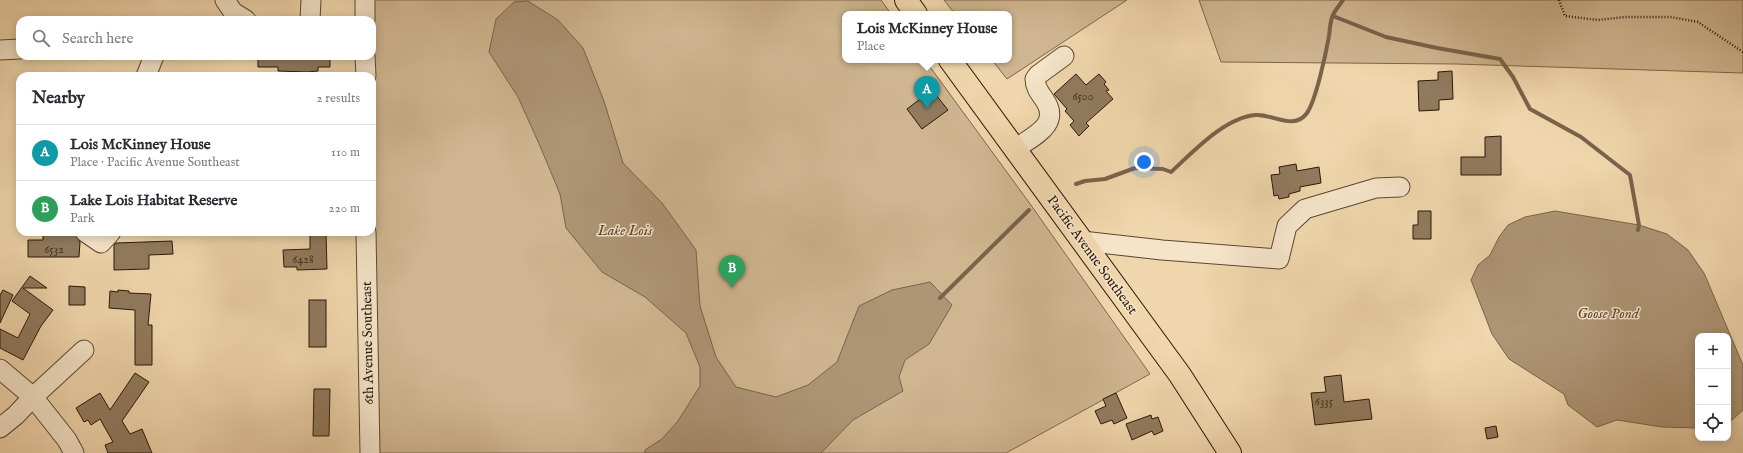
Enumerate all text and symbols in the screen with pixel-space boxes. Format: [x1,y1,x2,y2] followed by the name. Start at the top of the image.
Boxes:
[842,11,1012,63] popup
[16,16,376,60] search box
[857,19,997,38] text: Lois McKinney House
[30,27,52,49] icon: search
[62,29,133,48] text: Search here
[857,38,885,55] text: Place
[914,76,940,109] pin: A
[32,88,85,109] text: Nearby
[1072,89,1094,104] house number: 6500
[316,90,360,107] text: 2 results
[70,135,211,154] text: Lois McKinney House
[41,144,49,161] text: A
[331,144,360,161] text: 110 m
[1134,152,1154,172] your location
[70,154,240,171] text: Place · Pacific Avenue Southeast
[70,191,237,210] text: Lake Lois Habitat Reserve
[1043,192,1141,318] street label: Pacific Avenue Southeast
[41,200,49,217] text: B
[329,200,360,217] text: 220 m
[70,210,95,227] text: Park
[597,221,653,240] water label: Lake Lois
[44,242,64,257] house number: 6532
[292,252,314,267] house number: 6428
[719,255,745,288] pin: B
[358,281,378,405] street label: 6th Avenue Southeast
[1577,304,1640,323] water label: Goose Pond
[1695,333,1731,441] map controls
[1695,333,1731,369] button: +
[1695,369,1731,405] button: −
[1315,394,1334,409] house number: 6335
[1695,405,1731,441] button: locate

